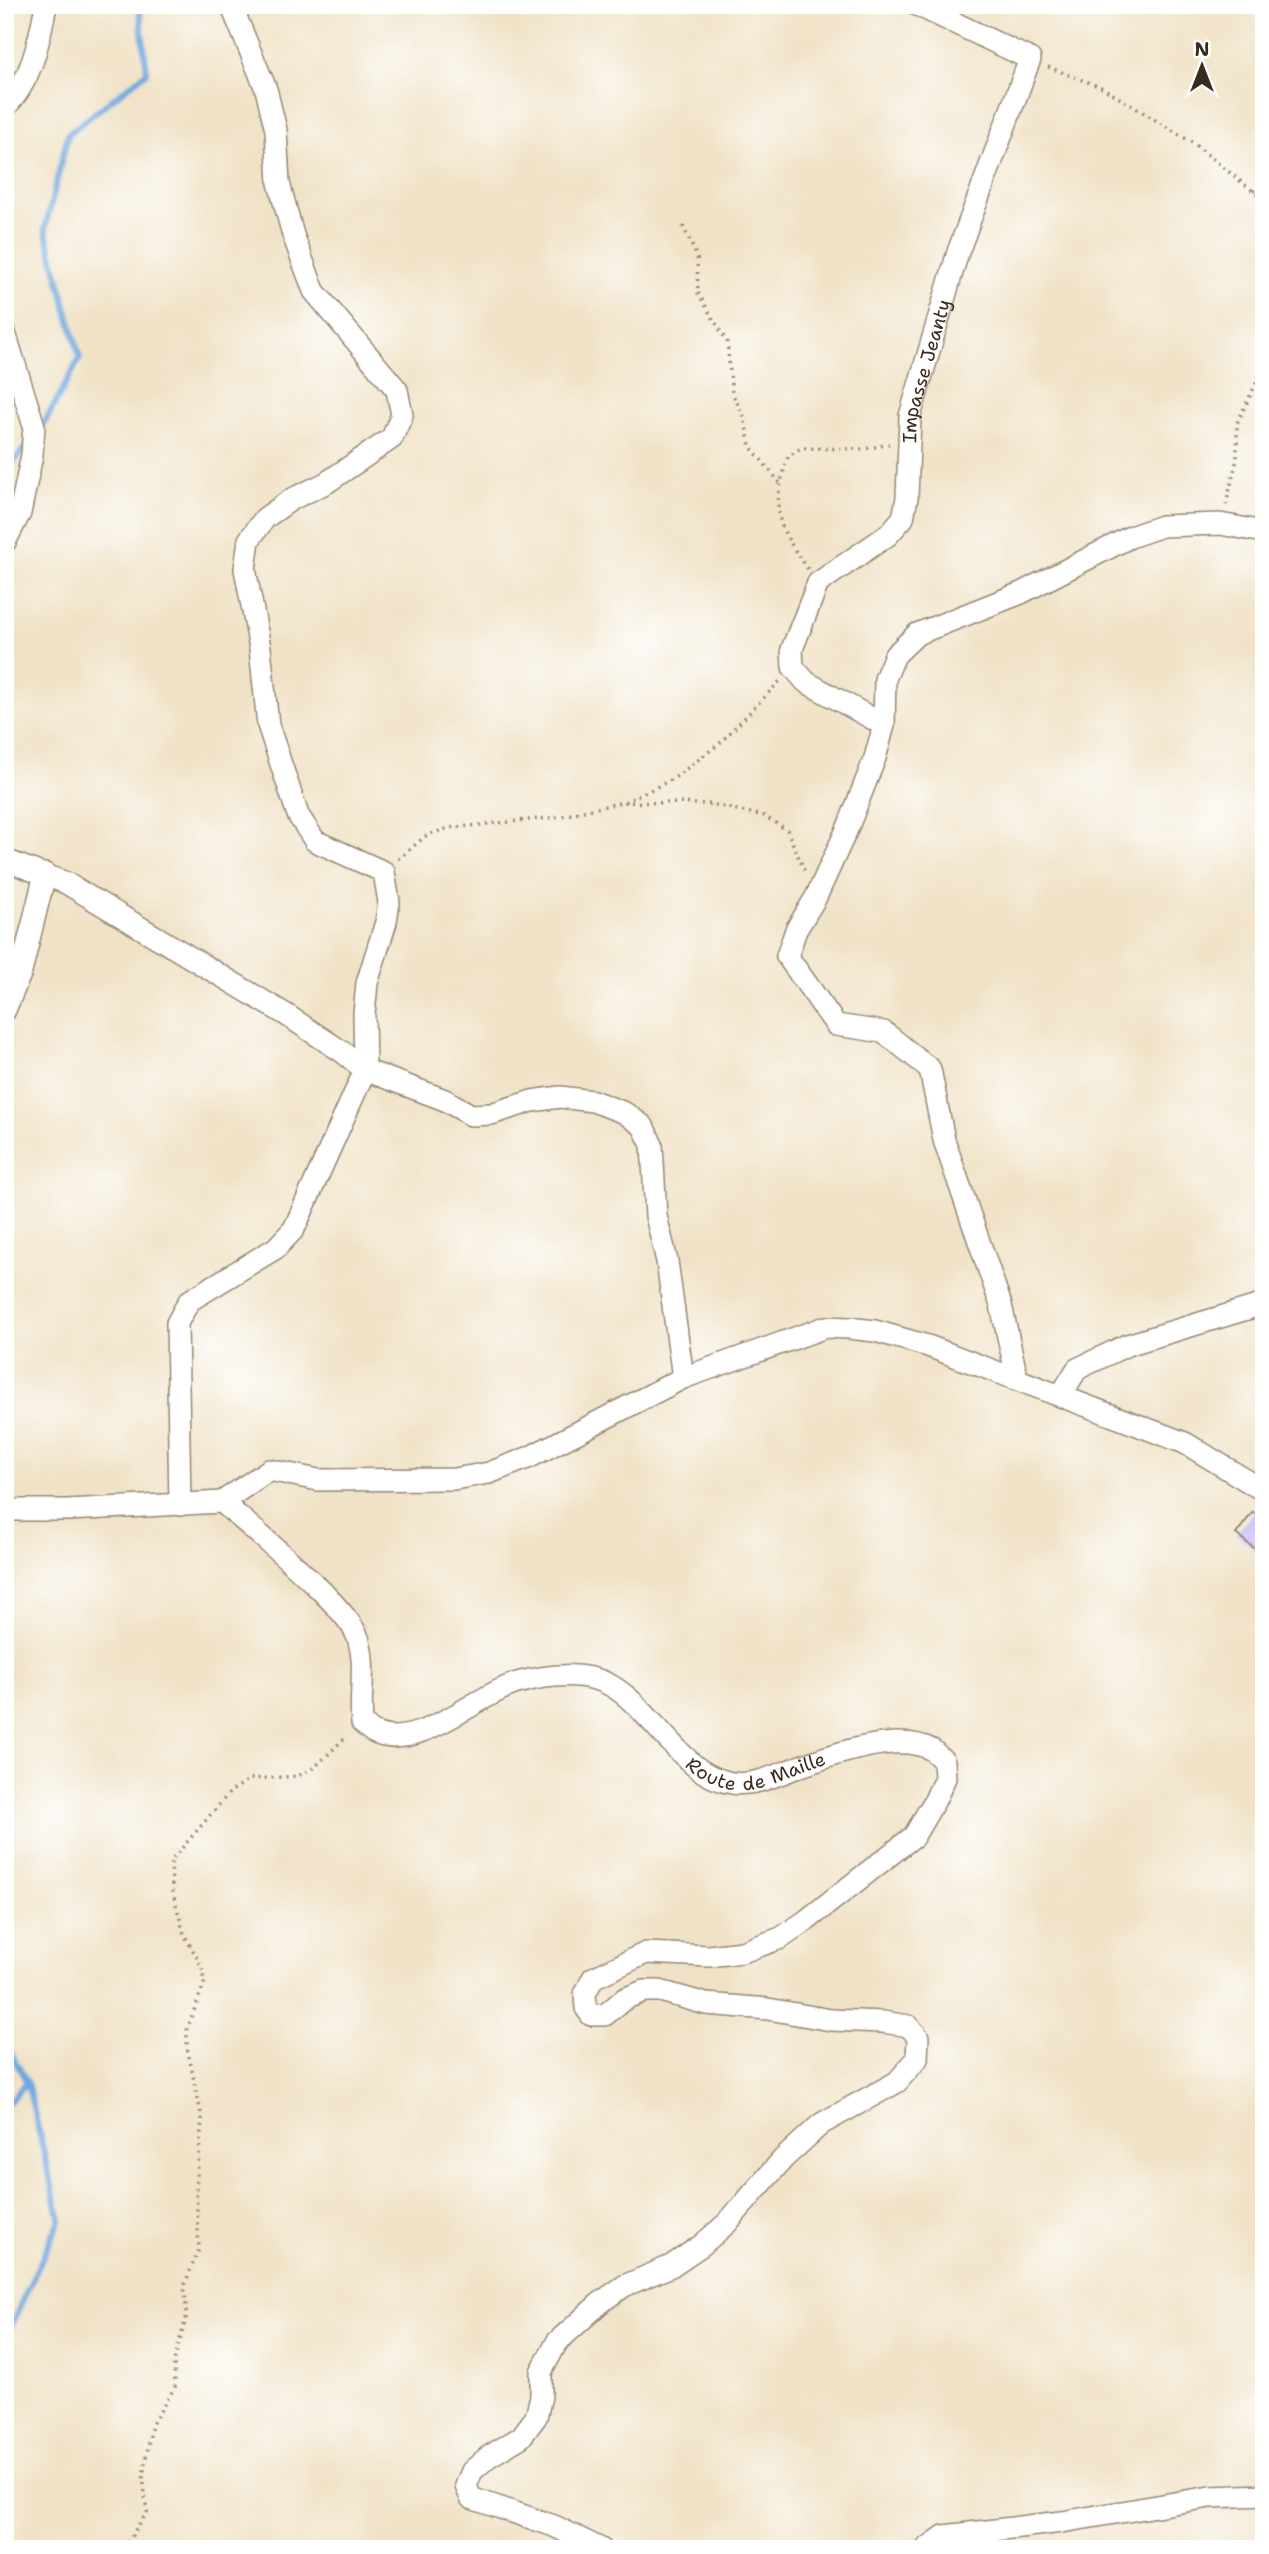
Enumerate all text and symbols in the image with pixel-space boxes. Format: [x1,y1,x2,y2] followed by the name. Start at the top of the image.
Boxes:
[1168,32,1238,102] north arrow
[1194,37,1210,62] text: N
[897,296,957,443] street label: Impasse Jeanty
[686,1744,832,1766] street label: Route de Maille
[680,1746,829,1797] text: Route de Maille

